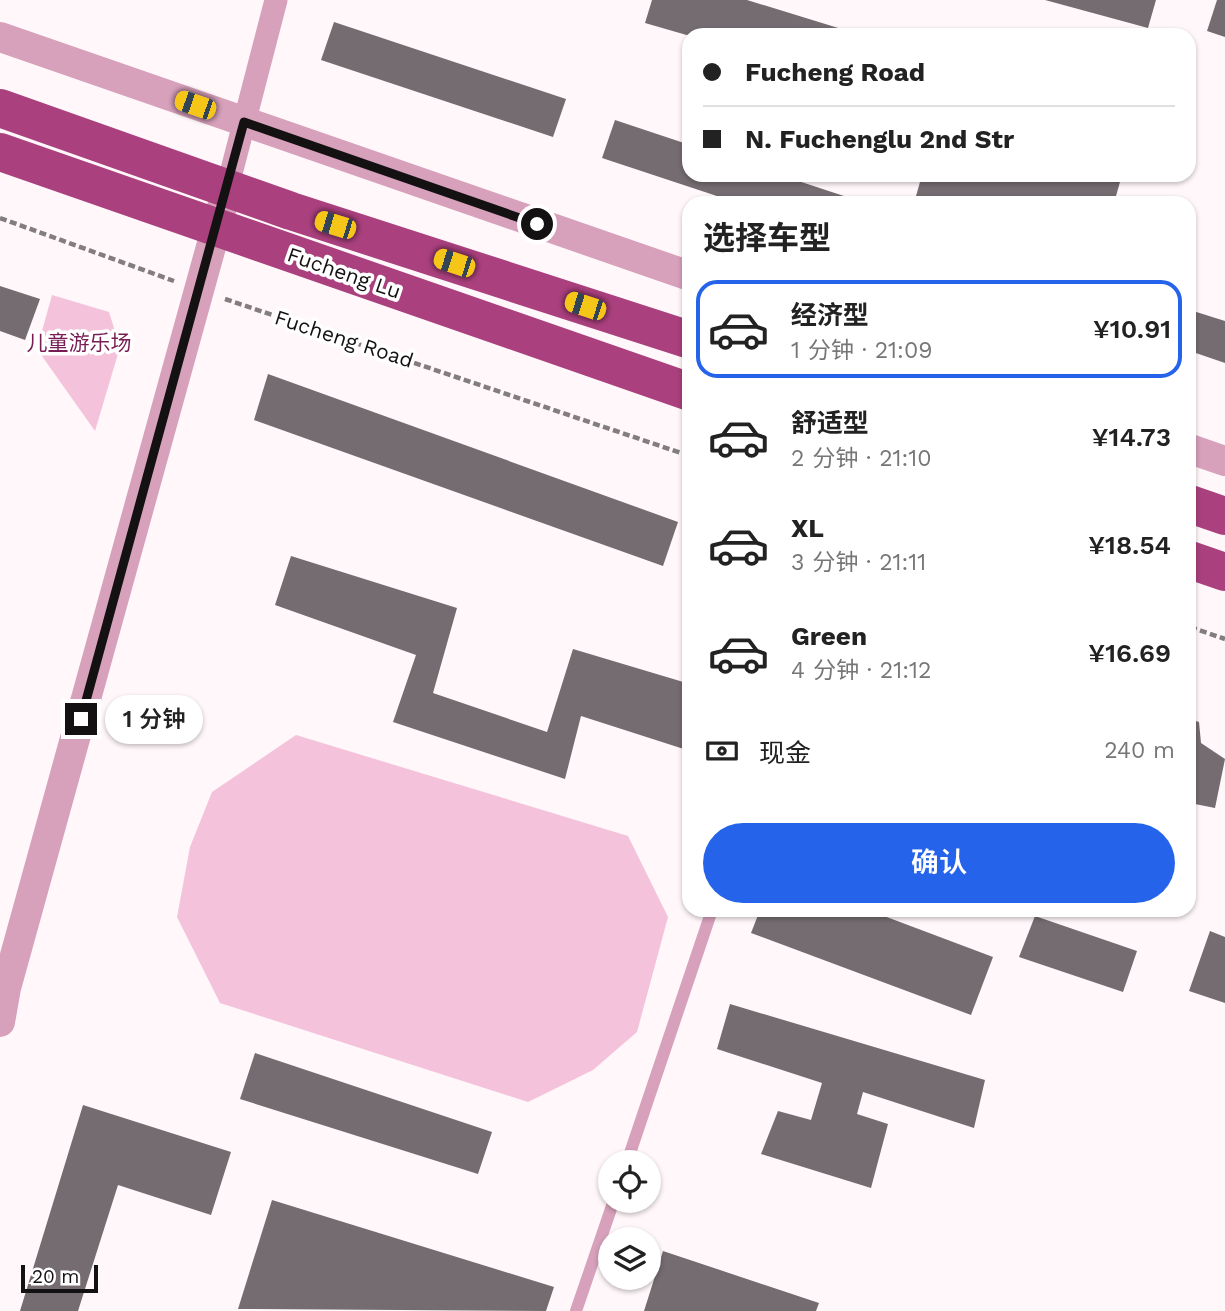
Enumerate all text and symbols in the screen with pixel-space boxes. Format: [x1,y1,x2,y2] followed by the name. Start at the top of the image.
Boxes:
[745,57,925,87] text: Fucheng Road
[172,88,219,122] car
[745,124,1014,154] text: N. Fuchenglu 2nd Str
[521,208,553,240] route start
[312,209,359,241] car
[703,219,831,257] text: 选择车型
[284,241,404,304] street label: Fucheng Lu
[431,247,478,279] car
[562,290,609,322] car
[707,298,770,361] icon: car
[791,300,869,330] text: 经济型
[272,304,417,373] street label: Fucheng Road
[1093,314,1171,344] text: ¥10.91
[27,330,132,355] park label: 儿童游乐场
[791,337,932,364] text: 1 分钟 · 21:09
[707,406,770,469] icon: car
[791,408,869,438] text: 舒适型
[1092,422,1171,452] text: ¥14.73
[791,445,932,472] text: 2 分钟 · 21:10
[791,513,824,543] text: XL
[707,514,770,577] icon: car
[1088,530,1171,560] text: ¥18.54
[791,549,926,576] text: 3 分钟 · 21:11
[791,621,867,651] text: Green
[707,622,770,685] icon: car
[1088,638,1171,668] text: ¥16.69
[791,657,931,684] text: 4 分钟 · 21:12
[106,694,204,744] callout: 1 分钟
[65,703,97,735] route end
[123,706,185,733] text: 1 分钟
[703,732,741,770] icon: cash
[1104,737,1175,764] text: 240 m
[759,738,811,768] text: 现金
[703,823,1175,903] button: 确认
[598,1150,661,1290] map controls
[598,1150,661,1213] button: locate
[598,1227,661,1290] button: layers
[21,1262,98,1294] scale bar
[32,1265,79,1288] text: 20 m

